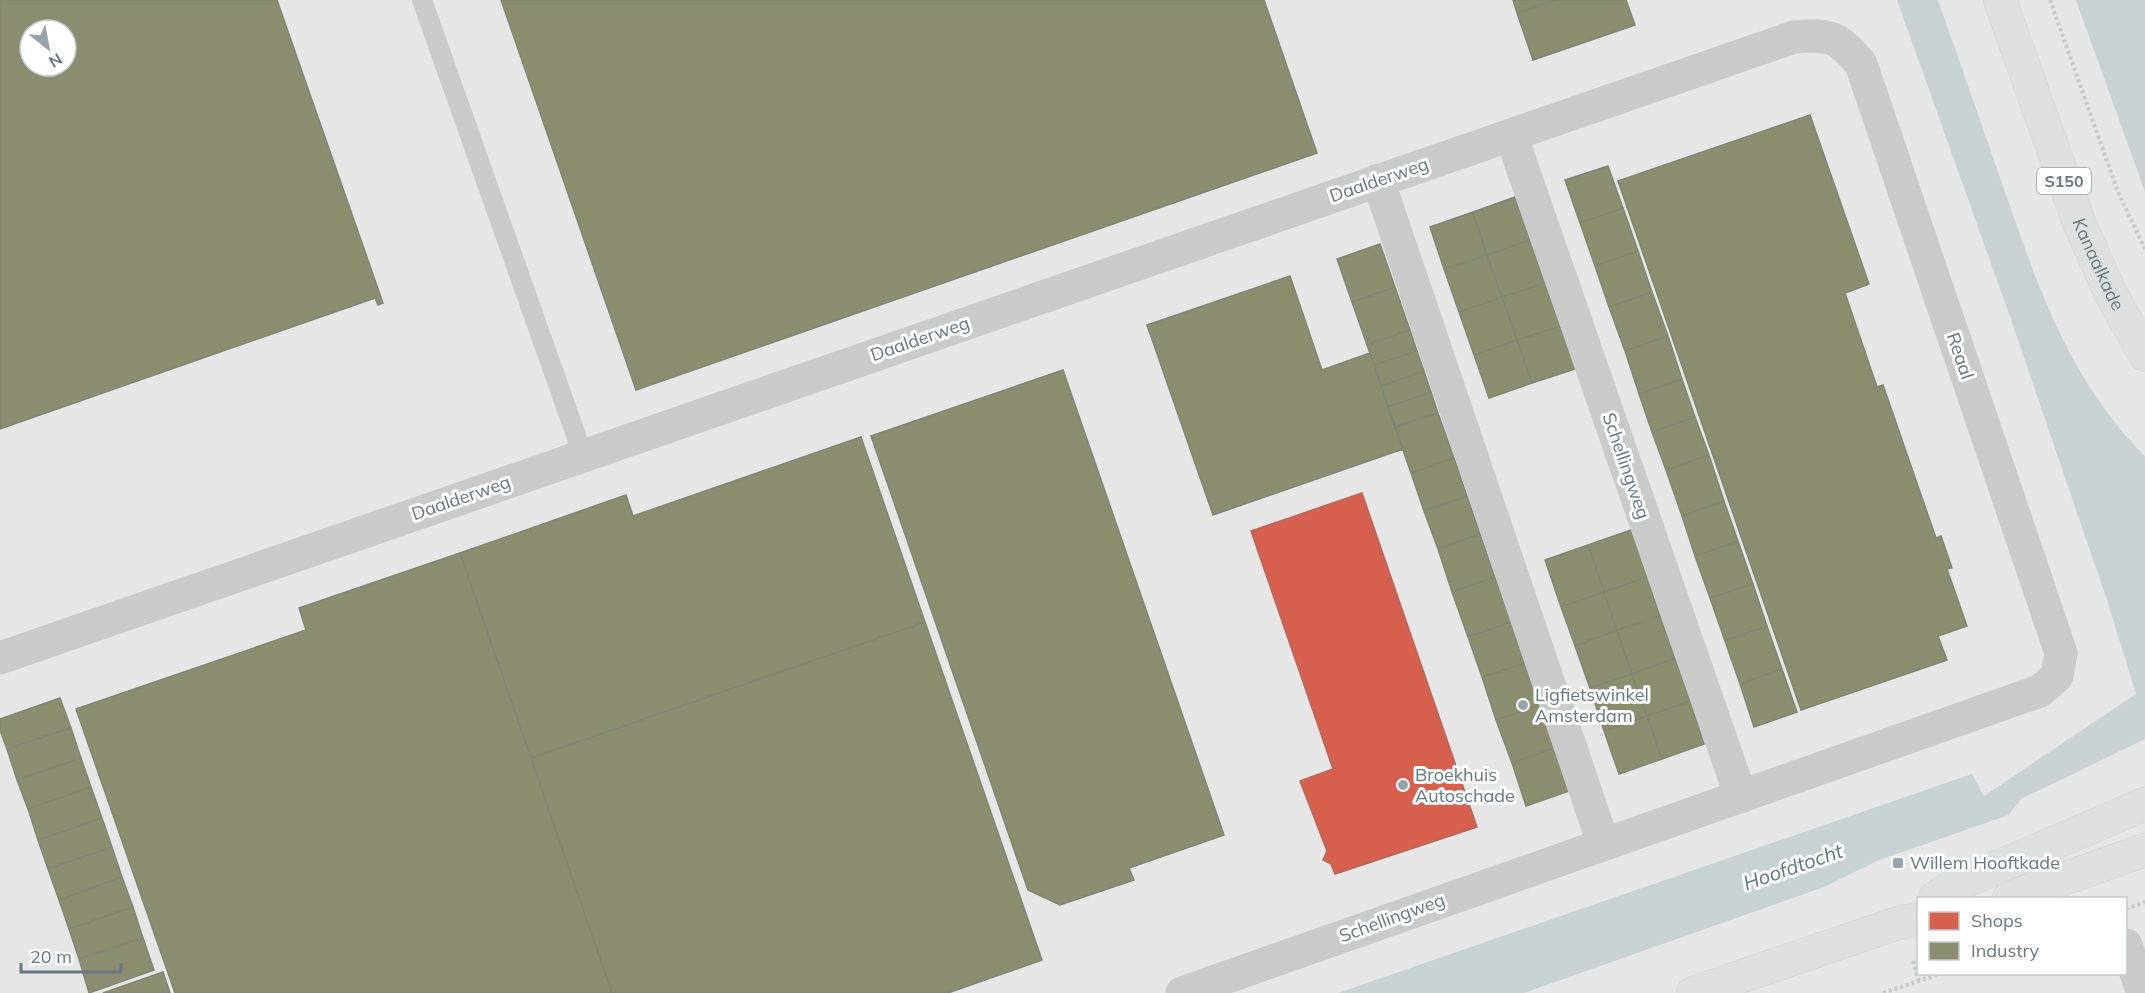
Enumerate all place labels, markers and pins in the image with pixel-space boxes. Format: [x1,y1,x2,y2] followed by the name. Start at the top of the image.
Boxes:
[1535,683,1649,727] place label: Ligfietswinkel Amsterdam
[1516,698,1530,712] marker: Ligfietswinkel Amsterdam
[1415,763,1515,807] place label: Broekhuis Autoschade
[1396,778,1410,792] marker: Broekhuis Autoschade
[1910,851,2060,874] place label: Willem Hooftkade
[1891,856,1905,870] marker: Willem Hooftkade

